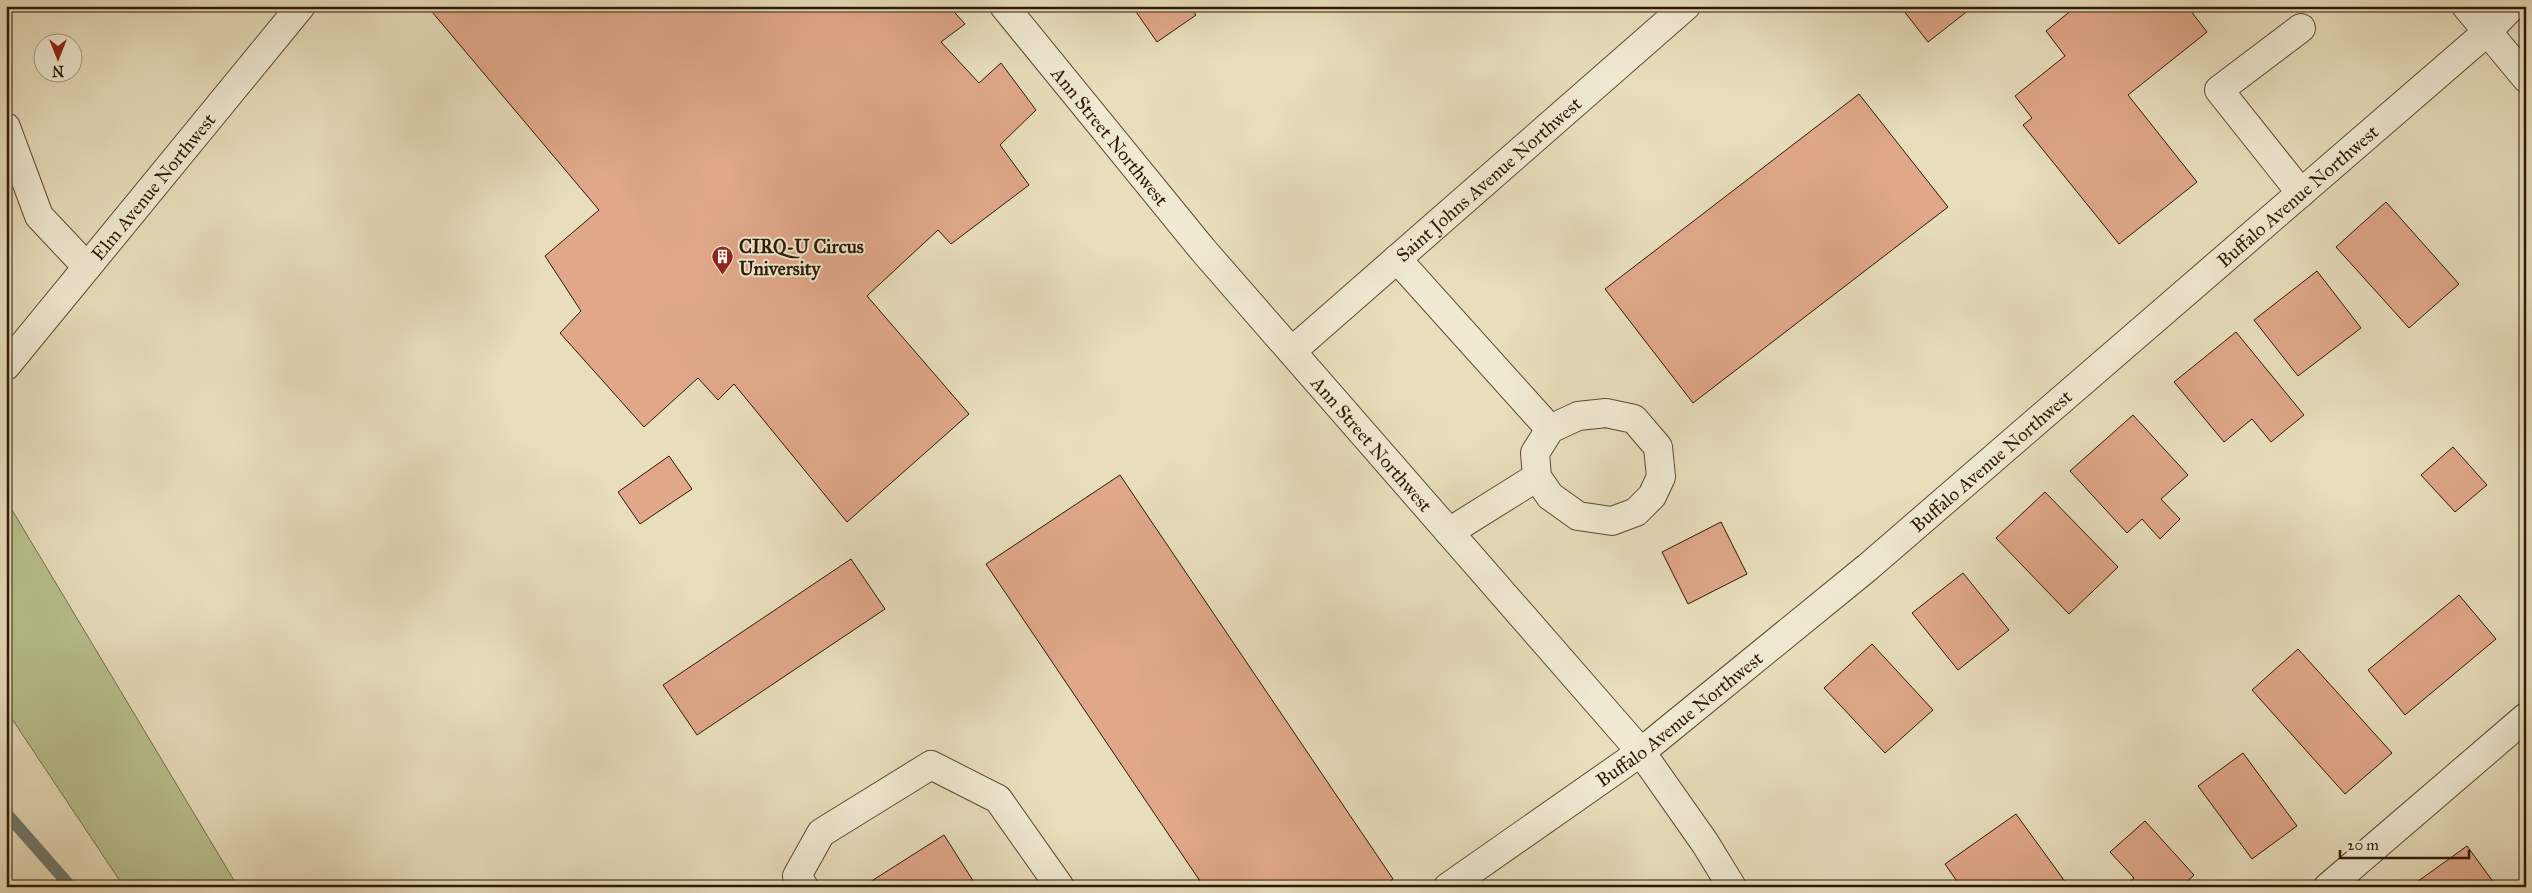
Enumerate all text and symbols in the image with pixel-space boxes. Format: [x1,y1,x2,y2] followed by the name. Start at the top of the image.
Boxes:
[32,32,82,82] north arrow
[52,62,64,79] text: N
[1046,62,1173,211] street label: Ann Street Northwest
[1391,92,1586,267] street label: Saint Johns Avenue Northwest
[86,108,221,265] street label: Elm Avenue Northwest
[2212,120,2383,272] street label: Buffalo Avenue Northwest
[739,235,864,281] place label: CIRQ-U Circus University
[711,245,735,276] building icon: CIRQ-U Circus University
[1306,371,1437,517] street label: Ann Street Northwest
[1906,385,2077,537] street label: Buffalo Avenue Northwest
[1592,646,1768,792] street label: Buffalo Avenue Northwest
[2340,828,2468,860] scale bar
[2347,836,2379,854] text: 20 m

